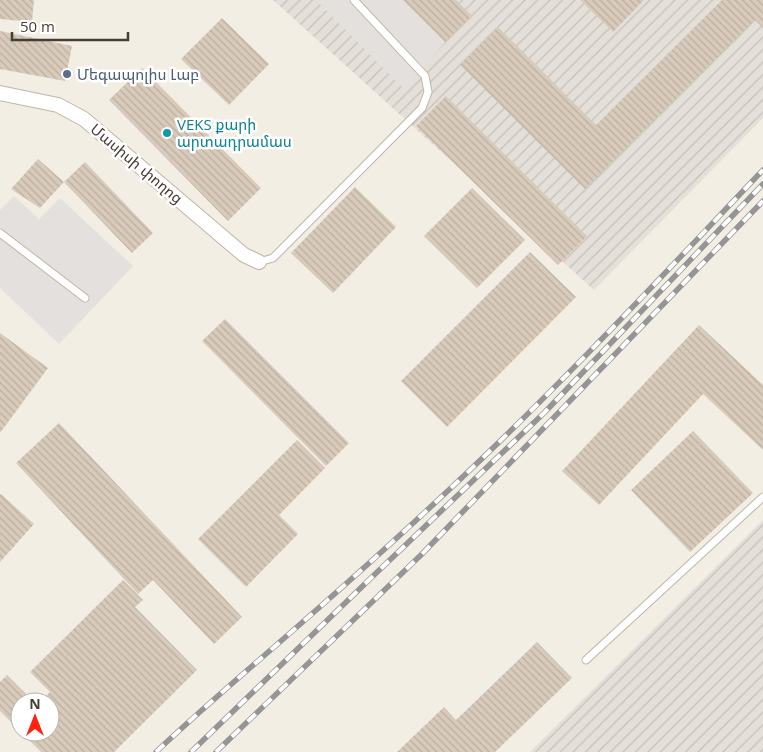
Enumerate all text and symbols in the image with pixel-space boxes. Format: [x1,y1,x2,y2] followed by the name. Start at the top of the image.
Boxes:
[12,10,129,42] scale bar
[20,16,55,36] text: 50 m
[77,64,199,84] place label: Մեգապոլիս Լաբ
[61,68,73,80] marker: Մեգապոլիս Լաբ
[177,114,292,151] place label: VEKS քարի արտադրամաս
[87,119,187,207] street label: Մասիսի փողոց
[161,127,173,139] marker: VEKS քարի արտադրամաս
[10,692,60,742] north arrow
[29,694,41,713] text: N

